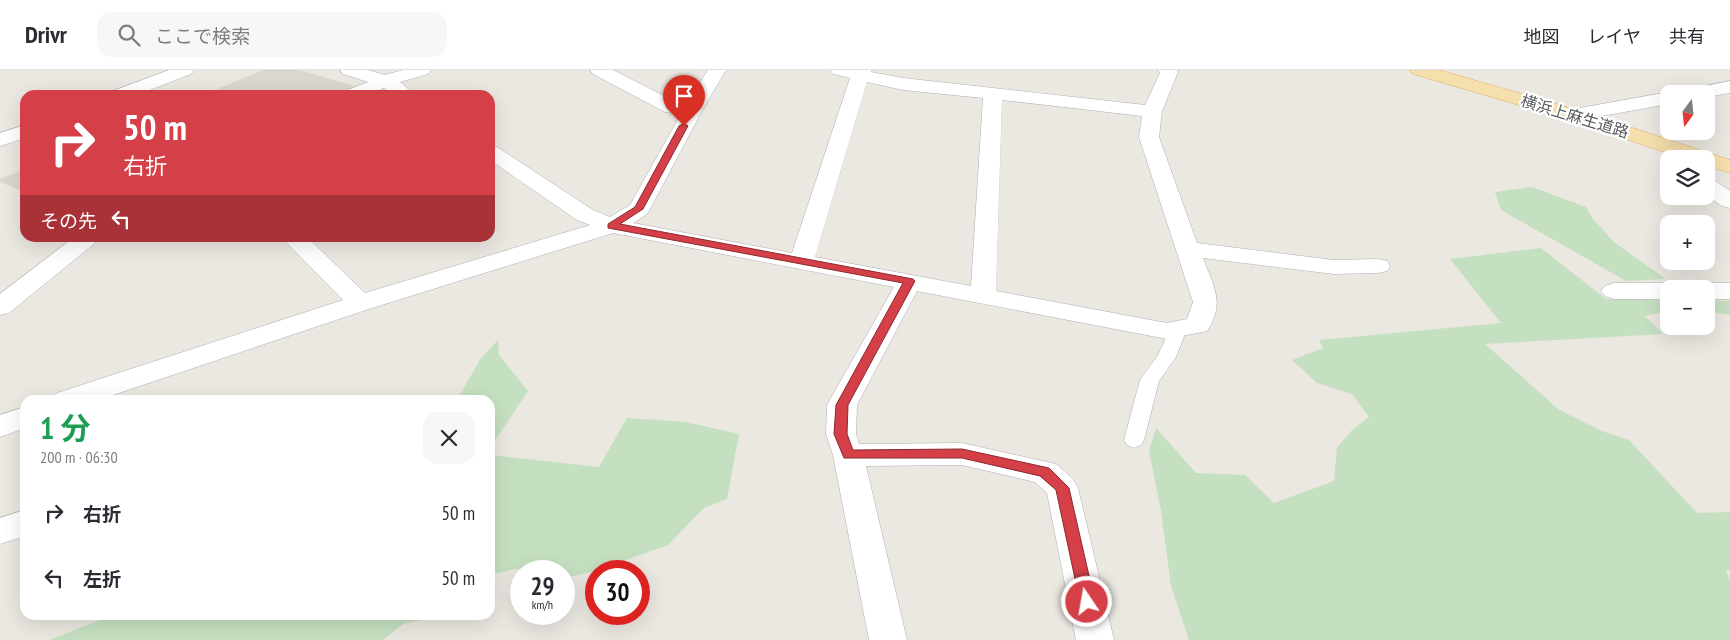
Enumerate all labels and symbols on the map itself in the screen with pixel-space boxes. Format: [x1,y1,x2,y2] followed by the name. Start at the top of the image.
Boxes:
[663,75,705,126] pin
[1660,85,1715,140] north arrow
[1519,90,1631,142] street label: 横浜上麻生道路
[585,560,650,625] speed limit sign: 30
[1060,575,1112,627] position arrow

